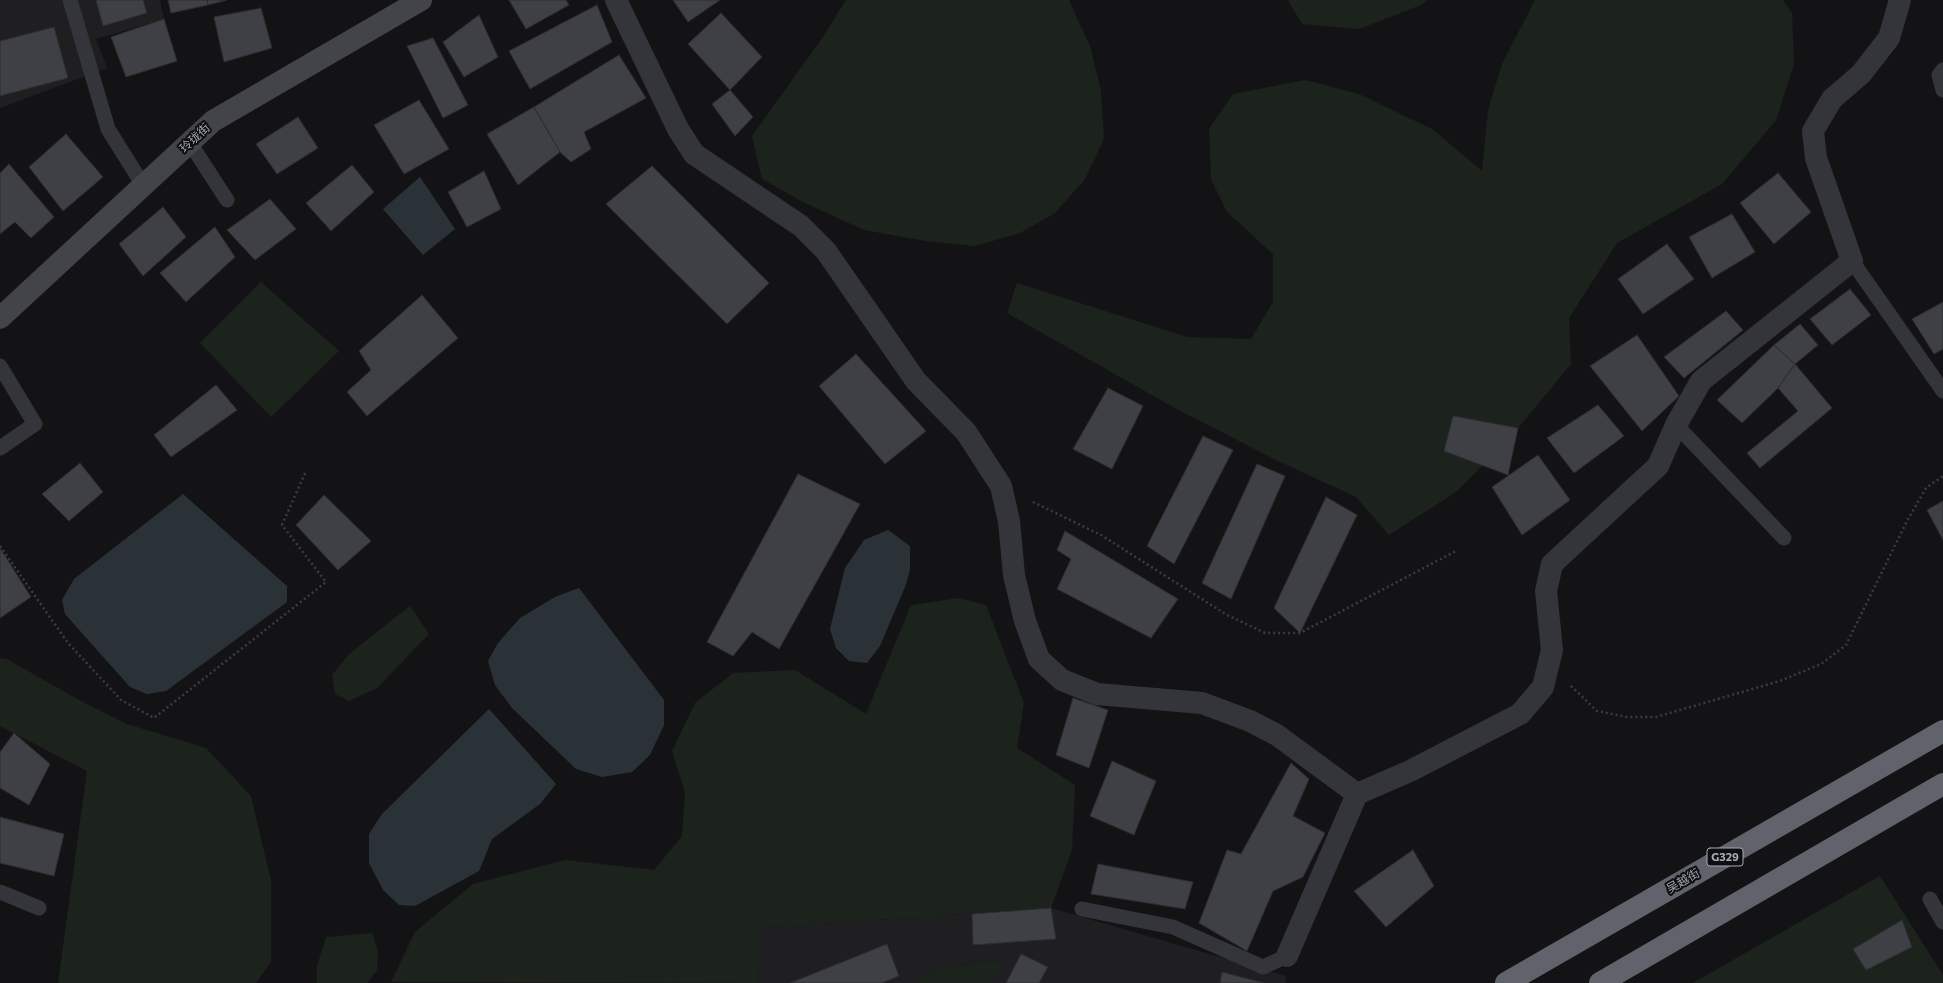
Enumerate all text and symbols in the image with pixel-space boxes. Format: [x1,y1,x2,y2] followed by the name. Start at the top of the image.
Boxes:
[177,120,213,156] street label: 玲珑街
[1707,848,1743,866] road number: G329
[1664,866,1702,896] street label: 吴越街

